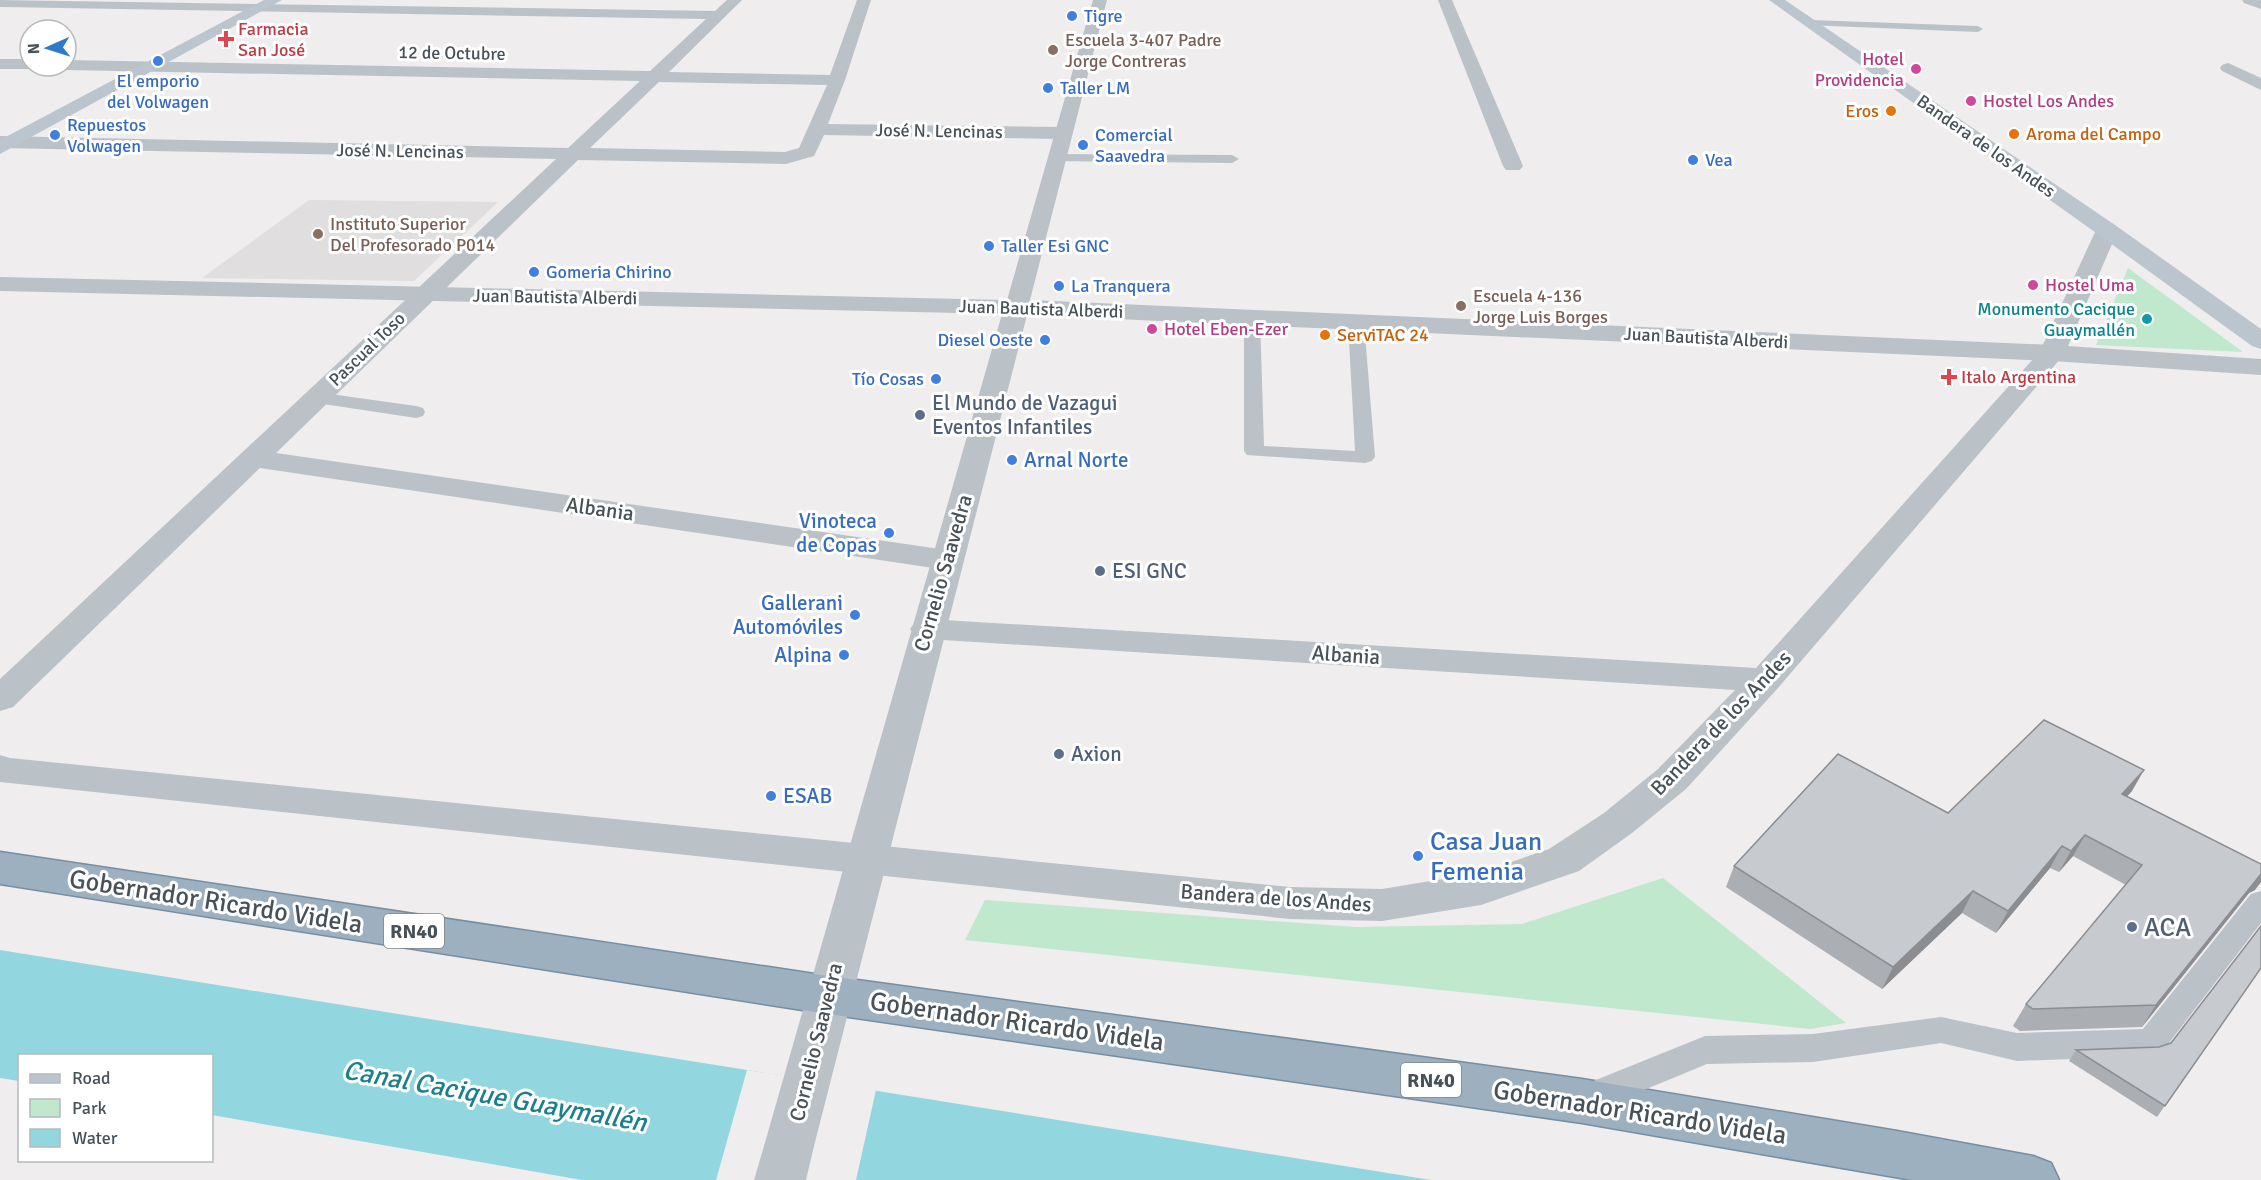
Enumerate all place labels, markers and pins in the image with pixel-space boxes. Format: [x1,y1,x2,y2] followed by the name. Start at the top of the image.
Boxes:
[1084,5,1123,27] place label: Tigre
[1065,9,1079,23] marker: Tigre
[238,18,309,61] place label: Farmacia San José
[1065,29,1222,72] place label: Escuela 3-407 Padre Jorge Contreras
[219,32,233,46] marker: Farmacia San José
[1046,43,1060,57] marker: Escuela 3-407 Padre Jorge Contreras
[1815,48,1904,91] place label: Hotel Providencia
[151,54,165,68] marker: El emporio del Volwagen
[1909,62,1923,76] marker: Hotel Providencia
[107,70,209,113] place label: El emporio del Volwagen
[1060,77,1130,99] place label: Taller LM
[1041,81,1055,95] marker: Taller LM
[1983,90,2114,112] place label: Hostel Los Andes
[1964,94,1978,108] marker: Hostel Los Andes
[1845,100,1879,122] place label: Eros
[1884,104,1898,118] marker: Eros
[67,114,146,157] place label: Repuestos Volwagen
[2026,123,2161,145] place label: Aroma del Campo
[1095,124,1173,167] place label: Comercial Saavedra
[2007,127,2021,141] marker: Aroma del Campo
[48,128,62,142] marker: Repuestos Volwagen
[1076,138,1090,152] marker: Comercial Saavedra
[1705,149,1733,171] place label: Vea
[1686,153,1700,167] marker: Vea
[330,213,496,256] place label: Instituto Superior Del Profesorado P014
[311,227,325,241] marker: Instituto Superior Del Profesorado P014
[1001,235,1109,257] place label: Taller Esi GNC
[982,239,996,253] marker: Taller Esi GNC
[546,261,672,283] place label: Gomeria Chirino
[527,265,541,279] marker: Gomeria Chirino
[2045,274,2134,296] place label: Hostel Uma
[1071,275,1171,297] place label: La Tranquera
[2026,278,2040,292] marker: Hostel Uma
[1052,279,1066,293] marker: La Tranquera
[1473,285,1608,328] place label: Escuela 4-136 Jorge Luis Borges
[1977,298,2135,341] place label: Monumento Cacique Guaymallén
[1454,299,1468,313] marker: Escuela 4-136 Jorge Luis Borges
[2140,312,2154,326] marker: Monumento Cacique Guaymallén
[1164,318,1289,340] place label: Hotel Eben-Ezer
[1145,322,1159,336] marker: Hotel Eben-Ezer
[1337,324,1429,346] place label: ServiTAC 24
[1318,328,1332,342] marker: ServiTAC 24
[937,329,1033,351] place label: Diesel Oeste
[1038,333,1052,347] marker: Diesel Oeste
[1961,366,2076,388] place label: Italo Argentina
[852,368,924,390] place label: Tío Cosas
[1942,370,1956,384] marker: Italo Argentina
[929,372,943,386] marker: Tío Cosas
[932,390,1118,440] place label: El Mundo de Vazagui Eventos Infantiles
[913,408,927,422] marker: El Mundo de Vazagui Eventos Infantiles
[1024,447,1128,473] place label: Arnal Norte
[1005,453,1019,467] marker: Arnal Norte
[796,508,877,558] place label: Vinoteca de Copas
[882,526,896,540] marker: Vinoteca de Copas
[1112,558,1187,584] place label: ESI GNC
[1093,564,1107,578] marker: ESI GNC
[733,590,843,640] place label: Gallerani Automóviles
[848,608,862,622] marker: Gallerani Automóviles
[774,642,832,668] place label: Alpina
[837,648,851,662] marker: Alpina
[1071,741,1122,767] place label: Axion
[1052,747,1066,761] marker: Axion
[783,783,832,809] place label: ESAB
[764,789,778,803] marker: ESAB
[1430,826,1542,888] place label: Casa Juan Femenia
[1411,849,1425,863] marker: Casa Juan Femenia
[2144,912,2191,944] place label: ACA
[2125,920,2139,934] marker: ACA

